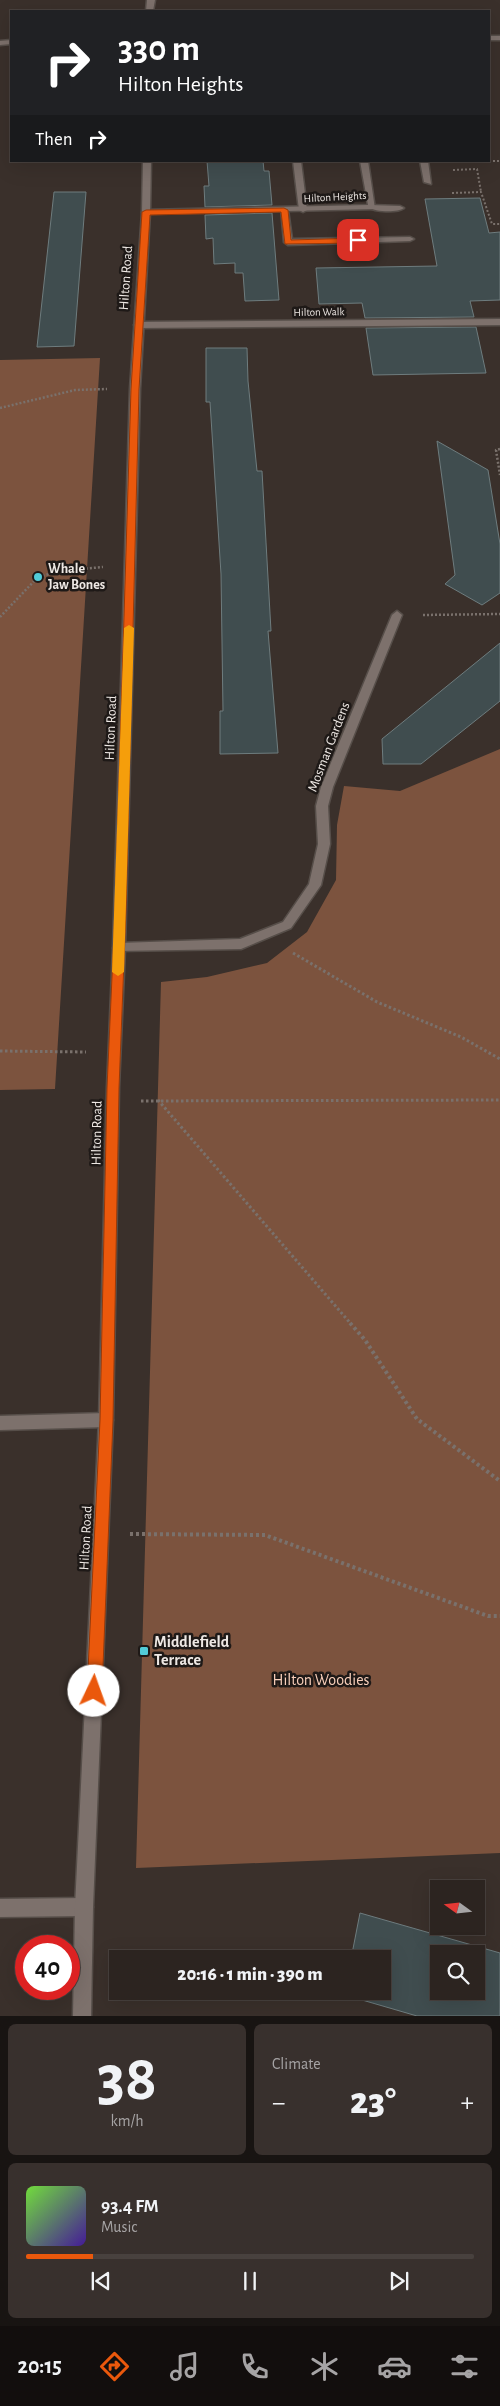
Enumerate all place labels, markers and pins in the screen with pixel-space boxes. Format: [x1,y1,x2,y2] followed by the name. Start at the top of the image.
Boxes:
[337,219,379,261] pin
[48,562,105,592] place label: Whale Jaw Bones
[32,571,44,583] marker: Whale Jaw Bones
[154,1634,230,1668] place label: Middlefield Terrace
[138,1645,150,1657] marker: Middlefield Terrace

